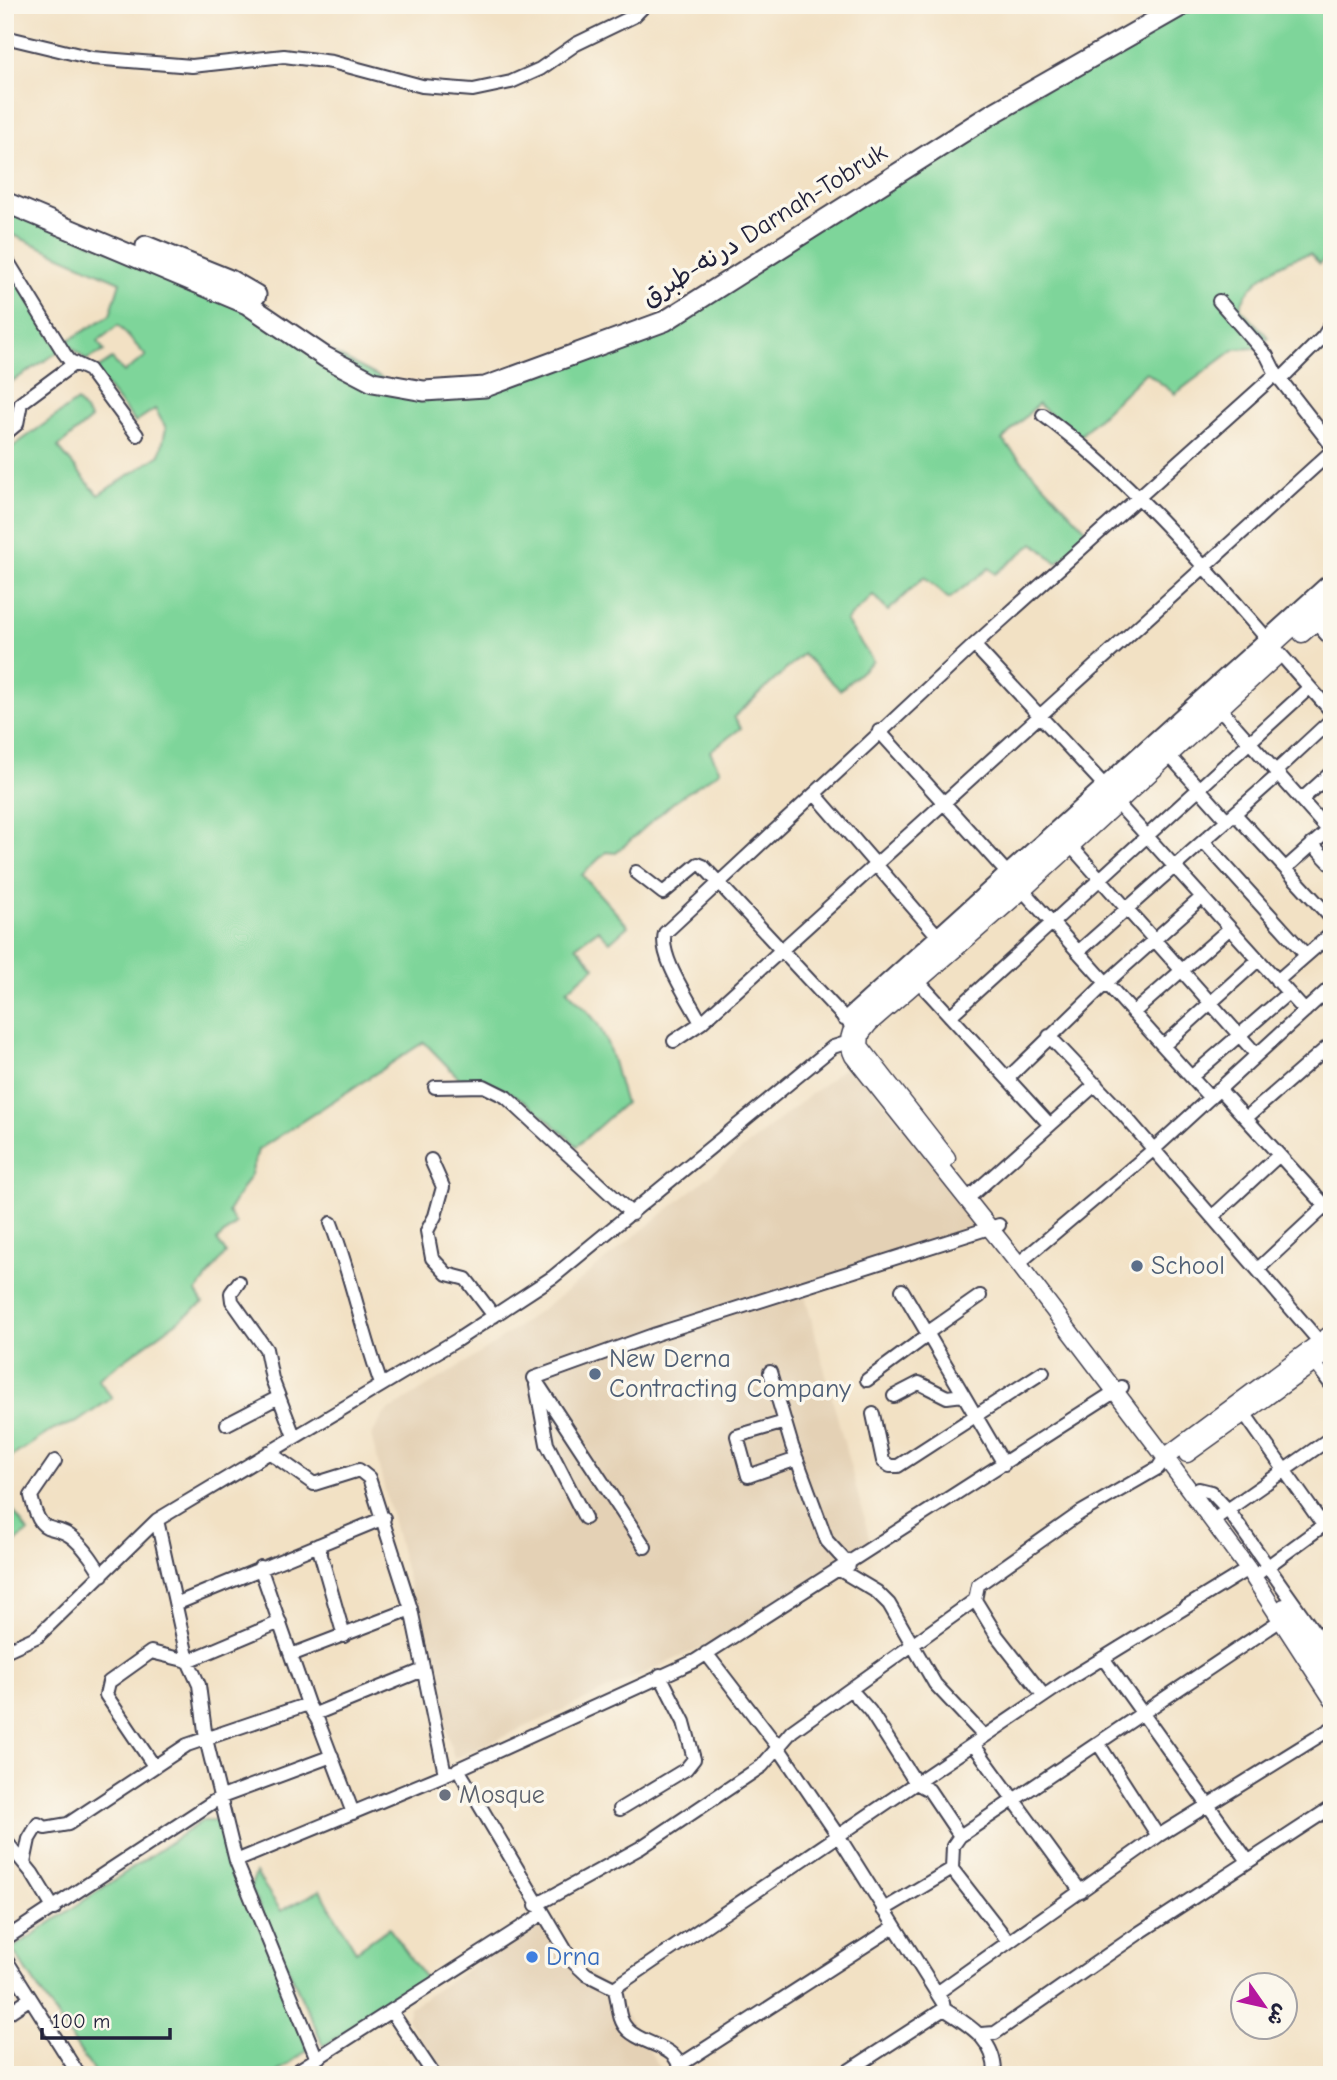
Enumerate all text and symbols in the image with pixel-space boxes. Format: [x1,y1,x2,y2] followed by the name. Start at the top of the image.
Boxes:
[636,137,893,313] street label: درنه-طبرق Darnah-Tobruk
[1151,1251,1225,1281] place label: School
[1129,1258,1145,1274] marker: School
[609,1344,851,1404] place label: New Derna Contracting Company
[587,1366,603,1382] marker: New Derna Contracting Company
[459,1780,545,1810] place label: Mosque
[437,1787,453,1803] marker: Mosque
[546,1942,600,1972] place label: Drna
[524,1949,540,1965] marker: Drna
[1228,1972,1298,2042] north arrow
[42,1996,170,2040] scale bar
[1262,2000,1292,2030] text: ش
[52,2009,110,2033] text: 100 m

